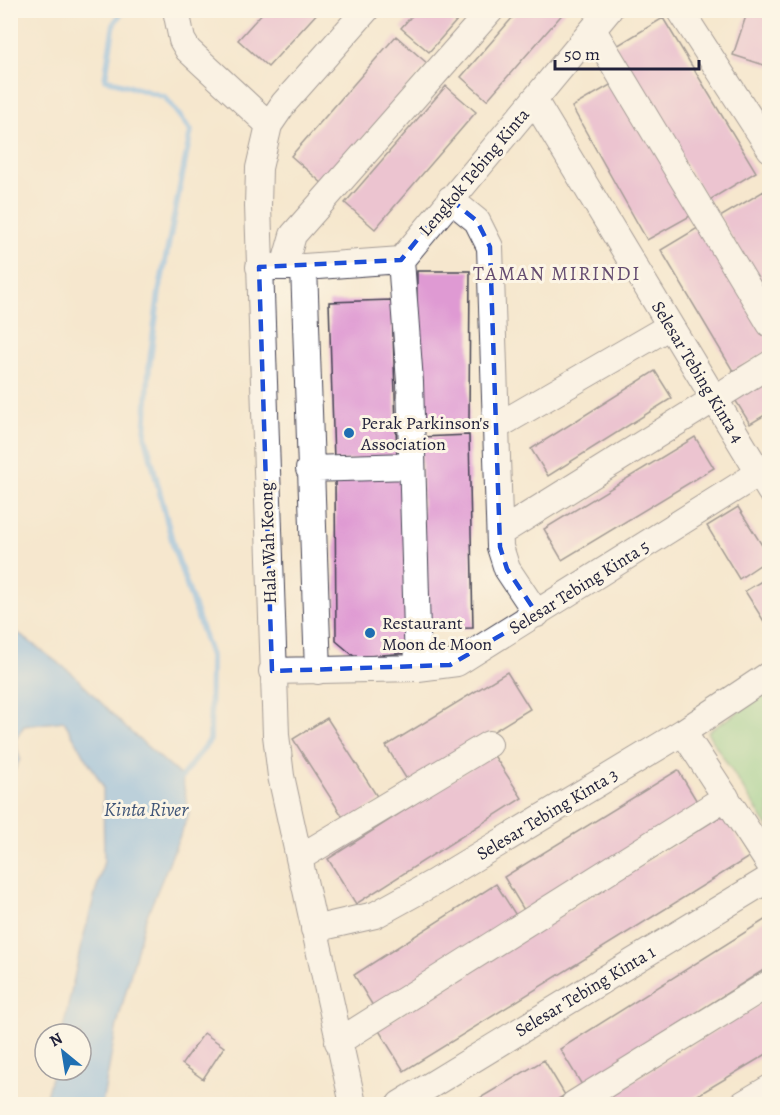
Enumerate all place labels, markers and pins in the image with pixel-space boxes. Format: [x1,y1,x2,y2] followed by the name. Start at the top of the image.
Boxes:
[360,411,490,456] place label: Perak Parkinson's Association
[342,426,356,440] marker: Perak Parkinson's Association
[382,611,492,656] place label: Restaurant Moon de Moon
[363,626,377,640] marker: Restaurant Moon de Moon

